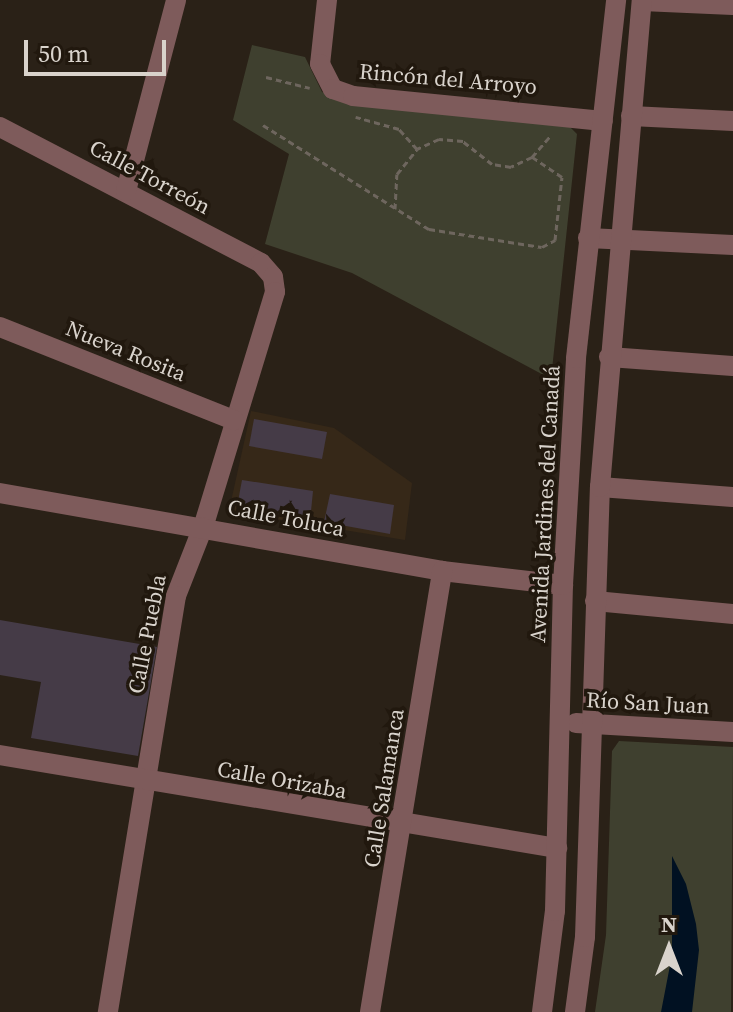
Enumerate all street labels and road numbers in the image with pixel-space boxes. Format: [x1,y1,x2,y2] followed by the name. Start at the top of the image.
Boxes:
[358,58,538,100] street label: Rincón del Arroyo
[85,134,215,220] street label: Calle Torreón
[62,315,190,387] street label: Nueva Rosita
[525,365,565,643] street label: Avenida Jardines del Canadá
[225,494,347,542] street label: Calle Toluca
[122,572,172,696] street label: Calle Puebla
[586,687,710,719] street label: Río San Juan
[358,707,410,869] street label: Calle Salamanca
[215,756,349,804] street label: Calle Orizaba

